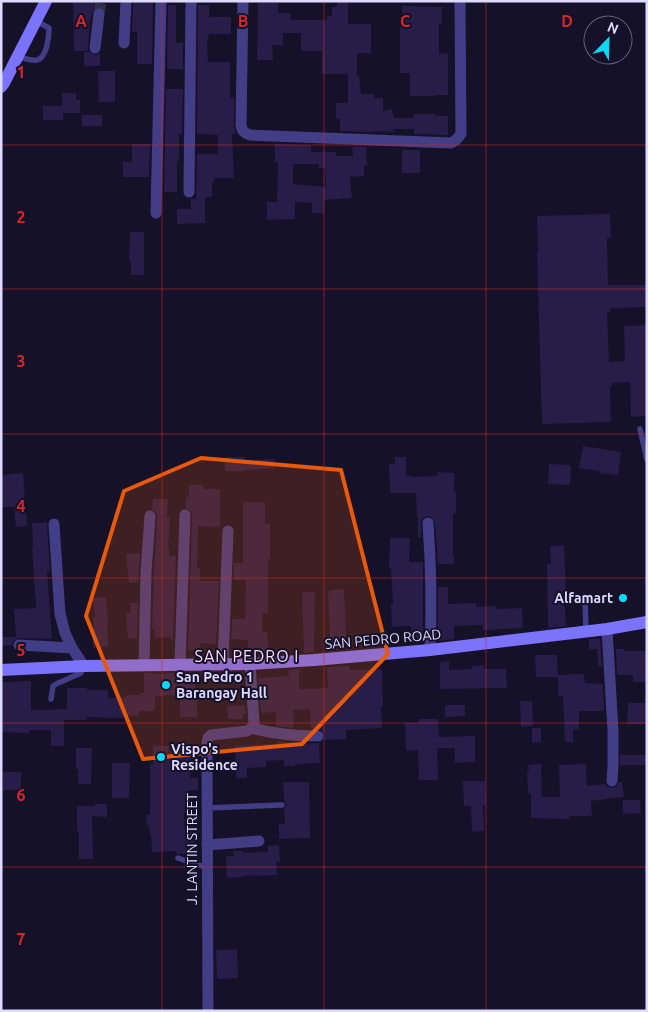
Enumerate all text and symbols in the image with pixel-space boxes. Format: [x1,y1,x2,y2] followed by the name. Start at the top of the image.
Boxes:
[75,12,87,30] text: A
[238,12,248,30] text: B
[400,12,410,30] text: C
[561,12,573,30] text: D
[583,15,633,65] north arrow
[605,19,621,37] text: N
[16,63,26,81] text: 1
[16,208,26,226] text: 2
[16,352,26,370] text: 3
[16,497,26,515] text: 4
[554,590,613,606] place label: Alfamart
[617,592,629,604] marker: Alfamart
[324,626,442,652] street label: SAN PEDRO ROAD
[16,641,26,659] text: 5
[195,647,299,665] district label: SAN PEDRO I
[176,669,267,701] place label: San Pedro 1 Barangay Hall
[160,679,172,691] marker: San Pedro 1 Barangay Hall
[171,741,238,773] place label: Vispo's Residence
[155,751,167,763] marker: Vispo's Residence
[16,786,26,804] text: 6
[184,793,200,905] street label: J. LANTIN STREET
[16,930,26,948] text: 7

